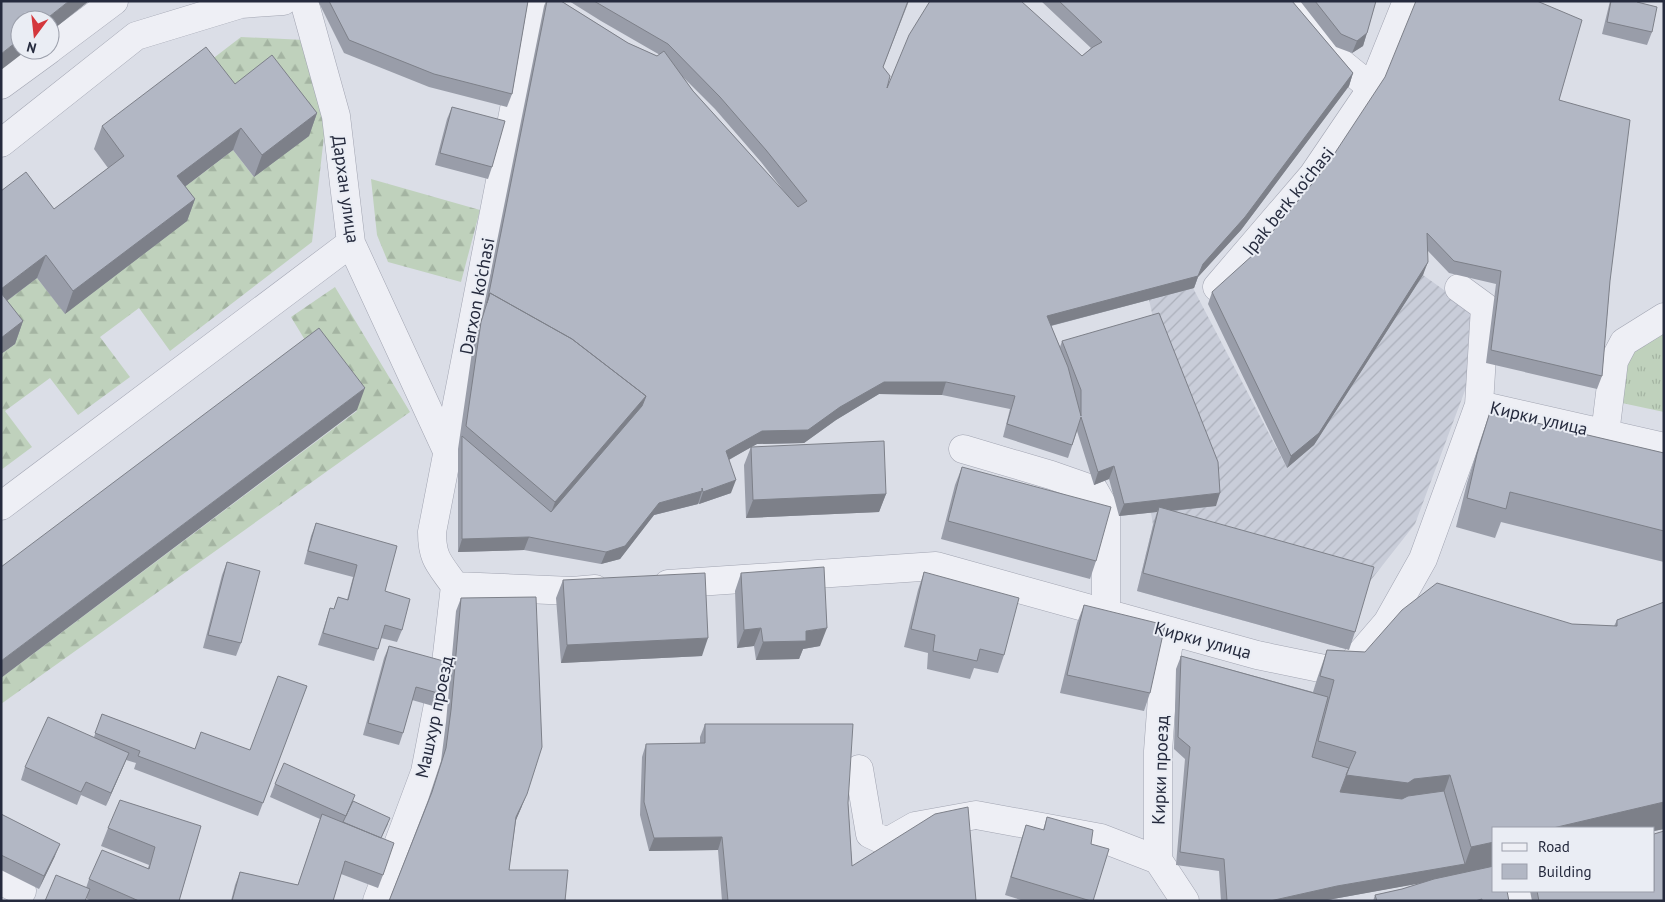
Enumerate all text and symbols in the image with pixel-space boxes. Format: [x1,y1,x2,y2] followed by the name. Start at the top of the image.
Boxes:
[10,10,60,60] north arrow
[25,38,38,57] text: N
[327,133,365,245] street label: Дархан улица
[1237,142,1339,260] street label: Ipak berk ko'chasi
[454,236,500,356] street label: Darxon ko'chasi
[1488,396,1590,440] street label: Кирки улица
[1152,616,1254,664] street label: Кирки улица
[410,654,458,780] street label: Машхур проезд
[1147,715,1173,825] street label: Кирки проезд
[1492,827,1655,892] legend
[1538,837,1570,856] text: Road
[1538,862,1592,881] text: Building

